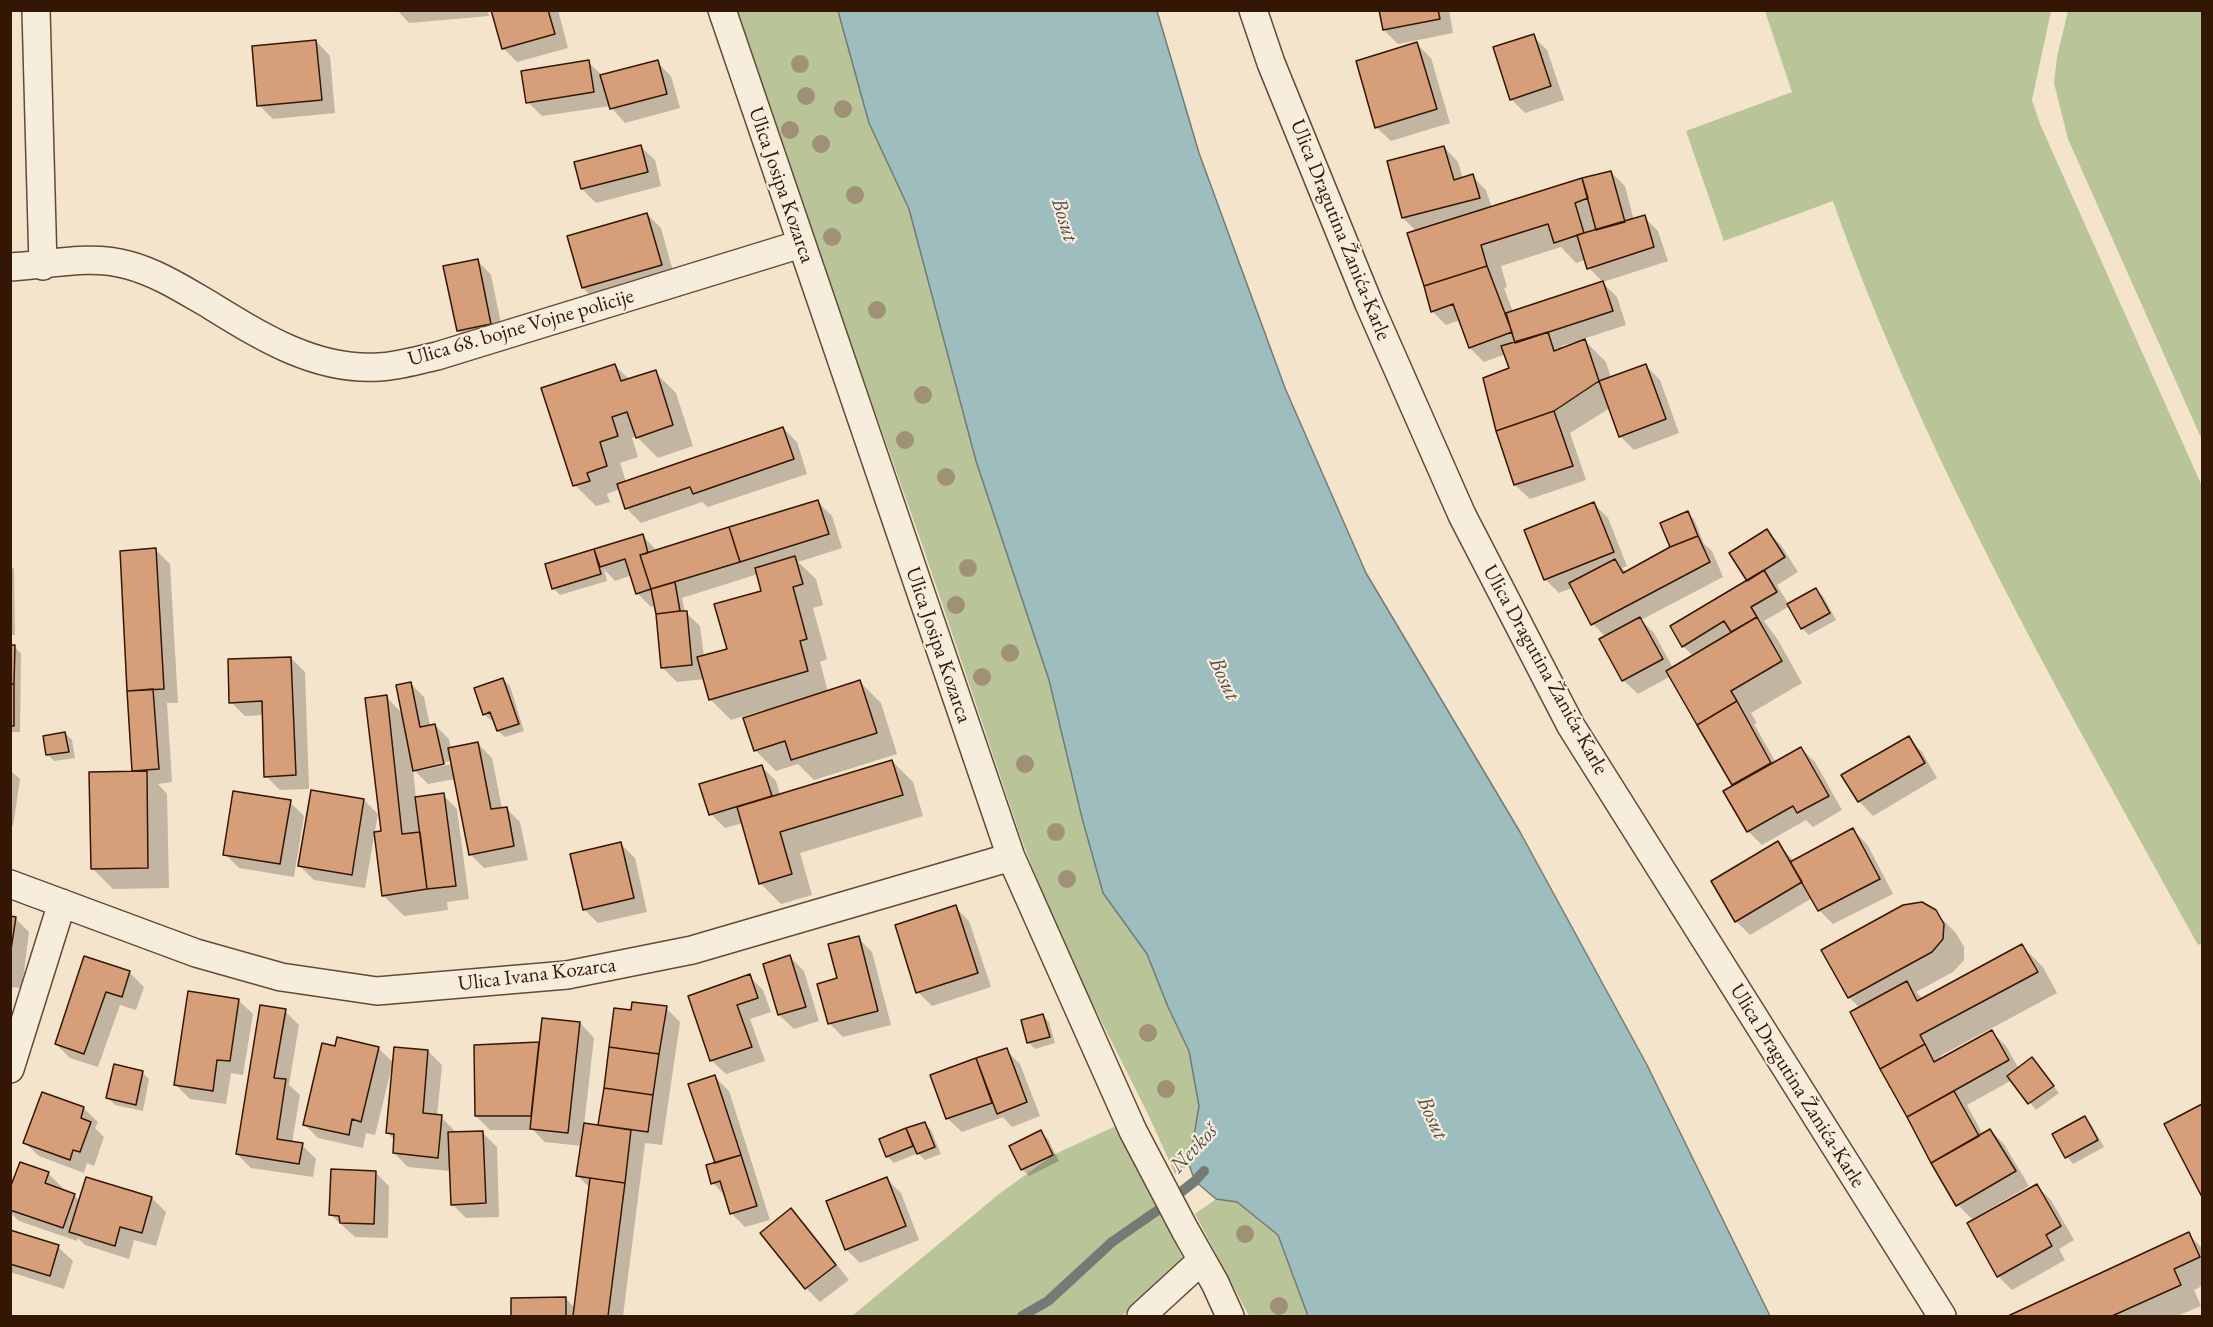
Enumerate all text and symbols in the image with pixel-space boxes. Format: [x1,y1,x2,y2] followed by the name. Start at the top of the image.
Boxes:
[743,104,819,266] street label: Ulica Josipa Kozarca
[1284,116,1396,344] street label: Ulica Dragutina Žanića-Karle
[1045,195,1083,245] water label: Bosut
[405,284,637,372] street label: Ulica 68. bojne Vojne policije
[1477,561,1613,779] street label: Ulica Dragutina Žanića-Karle
[900,564,976,726] street label: Ulica Josipa Kozarca
[1203,653,1245,705] water label: Bosut
[457,953,617,997] street label: Ulica Ivana Kozarca
[1724,979,1870,1193] street label: Ulica Dragutina Žanića-Karle
[1411,1092,1453,1144] water label: Bosut
[1165,1119,1223,1179] water label: Nevkoš

